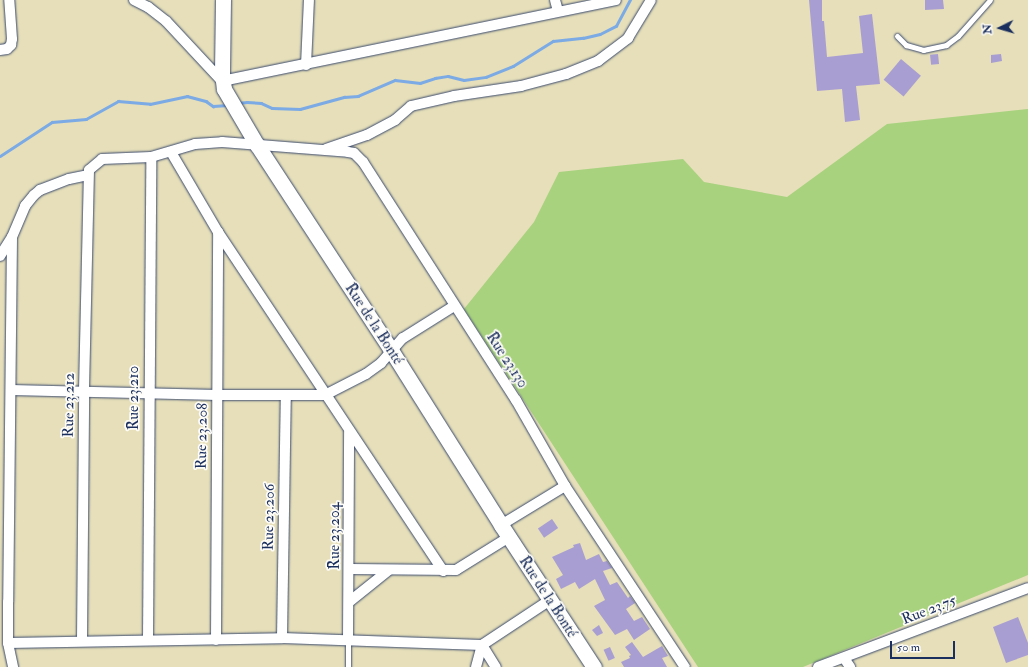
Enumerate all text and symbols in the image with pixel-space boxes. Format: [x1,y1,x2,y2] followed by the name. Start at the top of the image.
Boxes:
[980,8,1020,48] north arrow
[981,24,994,35] text: N
[341,280,407,368] street label: Rue de la Bonté
[482,329,532,391] street label: Rue 23.130
[125,366,143,430] street label: Rue 23.210
[59,373,79,437] street label: Rue 23.212
[192,403,212,469] street label: Rue 23.208
[259,483,279,551] street label: Rue 23.206
[326,502,344,570] street label: Rue 23.204
[515,553,581,641] street label: Rue de la Bonté
[899,591,959,629] street label: Rue 23.75
[892,633,957,659] scale bar
[897,640,920,655] text: 50 m

